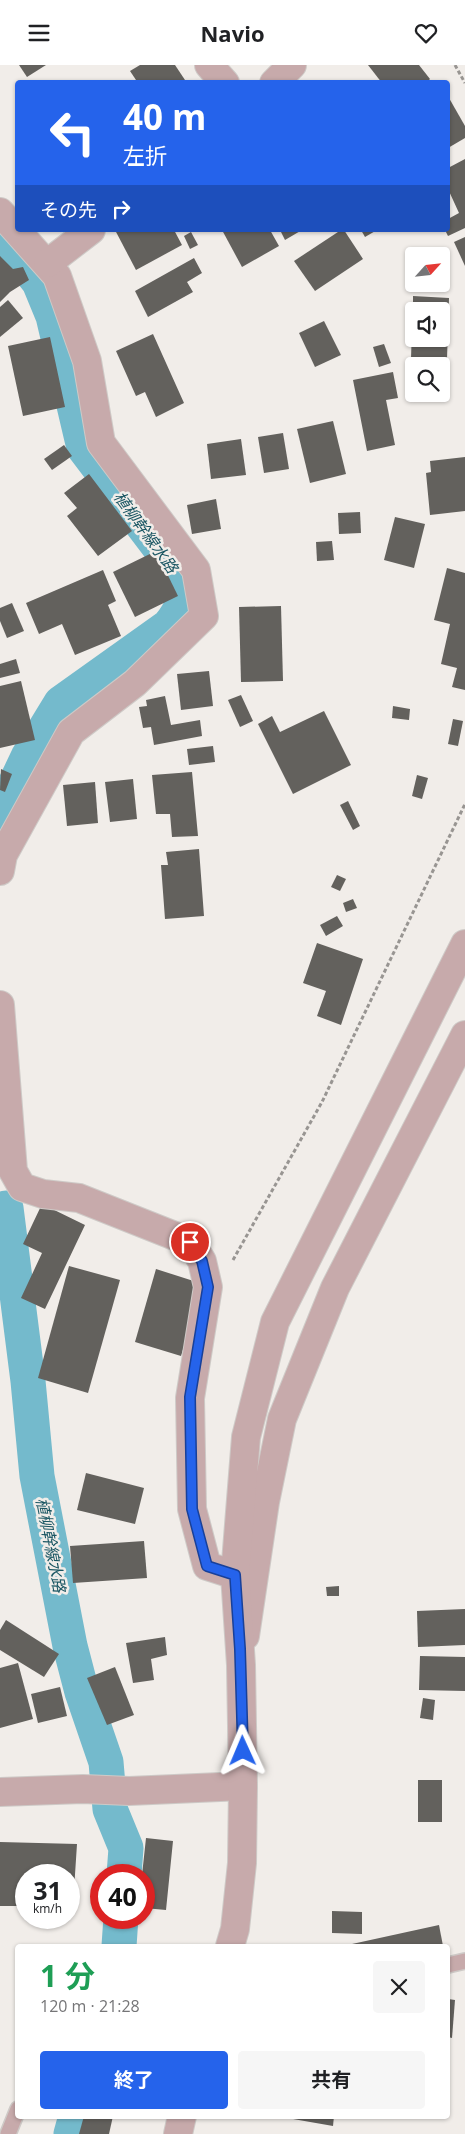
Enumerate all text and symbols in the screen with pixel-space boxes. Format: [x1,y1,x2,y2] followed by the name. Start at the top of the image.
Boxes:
[200,18,265,48] text: Navio
[25,19,53,47] icon: menu
[412,19,440,47] icon: heart
[123,93,206,140] text: 40 m
[40,100,105,165] icon: left
[123,140,167,170] text: 左折
[107,195,135,223] icon: right
[40,197,97,223] text: その先
[405,247,450,293] north arrow
[405,247,450,402] map controls
[405,302,450,347] button: sound
[405,357,450,402] button: search
[109,487,184,579] water label: 植柳幹線水路
[169,1221,211,1263] pin
[176,1228,204,1256] icon: arrive
[31,1496,71,1596] water label: 植柳幹線水路
[216,1724,268,1776] position arrow
[90,1864,155,1929] speed limit sign: 40
[33,1873,62,1907] text: 31
[33,1900,62,1917] text: km/h
[40,1955,95,1996] text: 1 分
[373,1961,425,2013] button: close
[40,1995,140,2017] text: 120 m · 21:28
[40,2051,228,2109] button: 終了
[238,2051,425,2109] button: 共有

